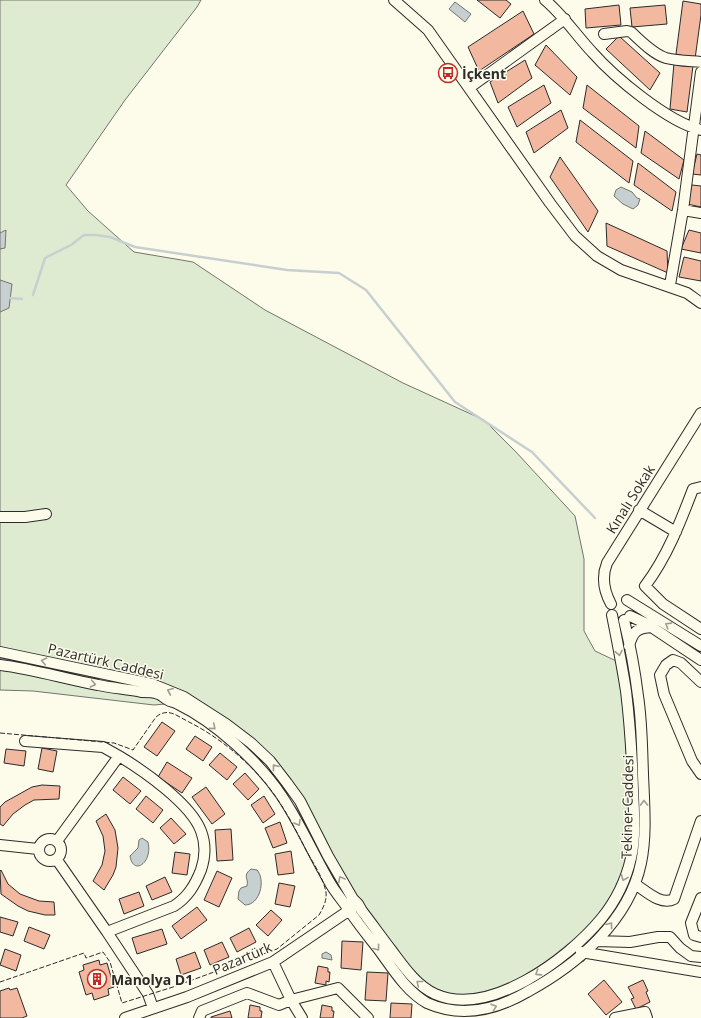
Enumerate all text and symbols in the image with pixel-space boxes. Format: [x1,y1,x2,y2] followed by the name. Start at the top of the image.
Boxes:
[437,62,459,84] bus stop icon: İçkent
[462,64,506,83] place label: İçkent
[601,460,659,537] street label: Kınalı Sokak
[665,622,672,630] one-way arrow
[46,638,166,684] street label: Pazartürk Caddesi
[615,650,623,656] one-way arrow
[41,657,47,665] one-way arrow
[90,679,96,688] one-way arrow
[167,688,175,696] one-way arrow
[208,722,215,729] one-way arrow
[617,755,637,859] street label: Tekiner Caddesi
[272,765,279,772] one-way arrow
[640,800,648,806] one-way arrow
[293,819,300,826] one-way arrow
[621,874,629,882] one-way arrow
[338,875,345,883] one-way arrow
[605,922,612,929] one-way arrow
[209,937,275,979] street label: Pazartürk
[373,944,380,951] one-way arrow
[86,968,108,990] building icon: Manolya D1
[535,968,542,976] one-way arrow
[111,970,193,989] place label: Manolya D1
[416,981,424,988] one-way arrow
[491,1003,498,1012] one-way arrow

